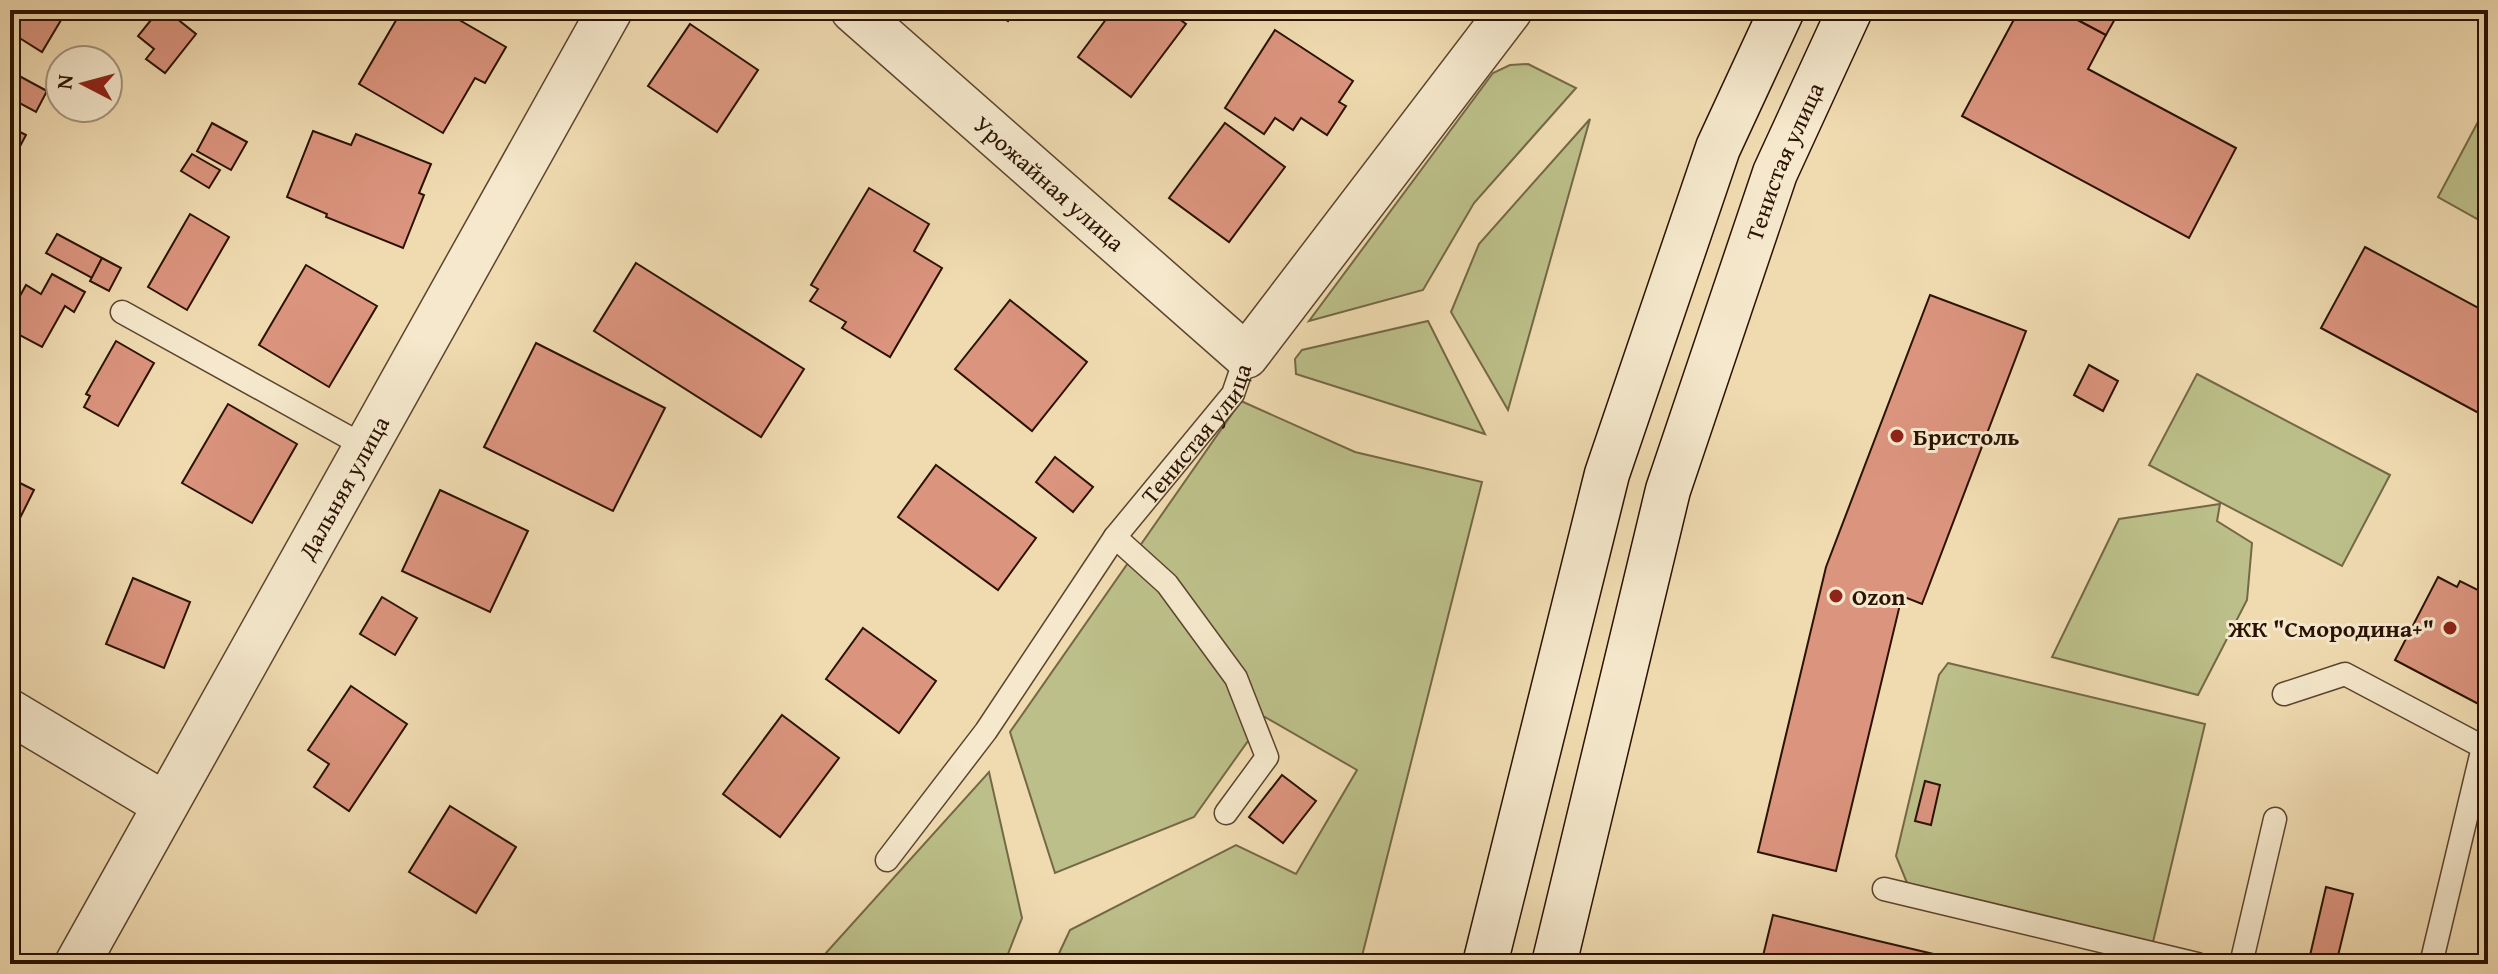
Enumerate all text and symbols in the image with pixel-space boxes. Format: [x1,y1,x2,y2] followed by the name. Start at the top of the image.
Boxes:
[44,44,124,124] north arrow
[47,73,81,91] text: N
[1736,76,1832,245] street label: Тенистая улица
[966,107,1133,260] street label: Урожайная улица
[1132,358,1260,511] street label: Тенистая улица
[289,409,398,566] street label: Дальняя улица
[1913,419,2020,454] place label: Бристоль
[1888,427,1906,445] marker: Бристоль
[1852,579,1906,614] place label: Ozon
[1827,587,1845,605] marker: Ozon
[2227,611,2434,646] place label: ЖК "Смородина+"
[2441,619,2459,637] marker: ЖК "Смородина+"

